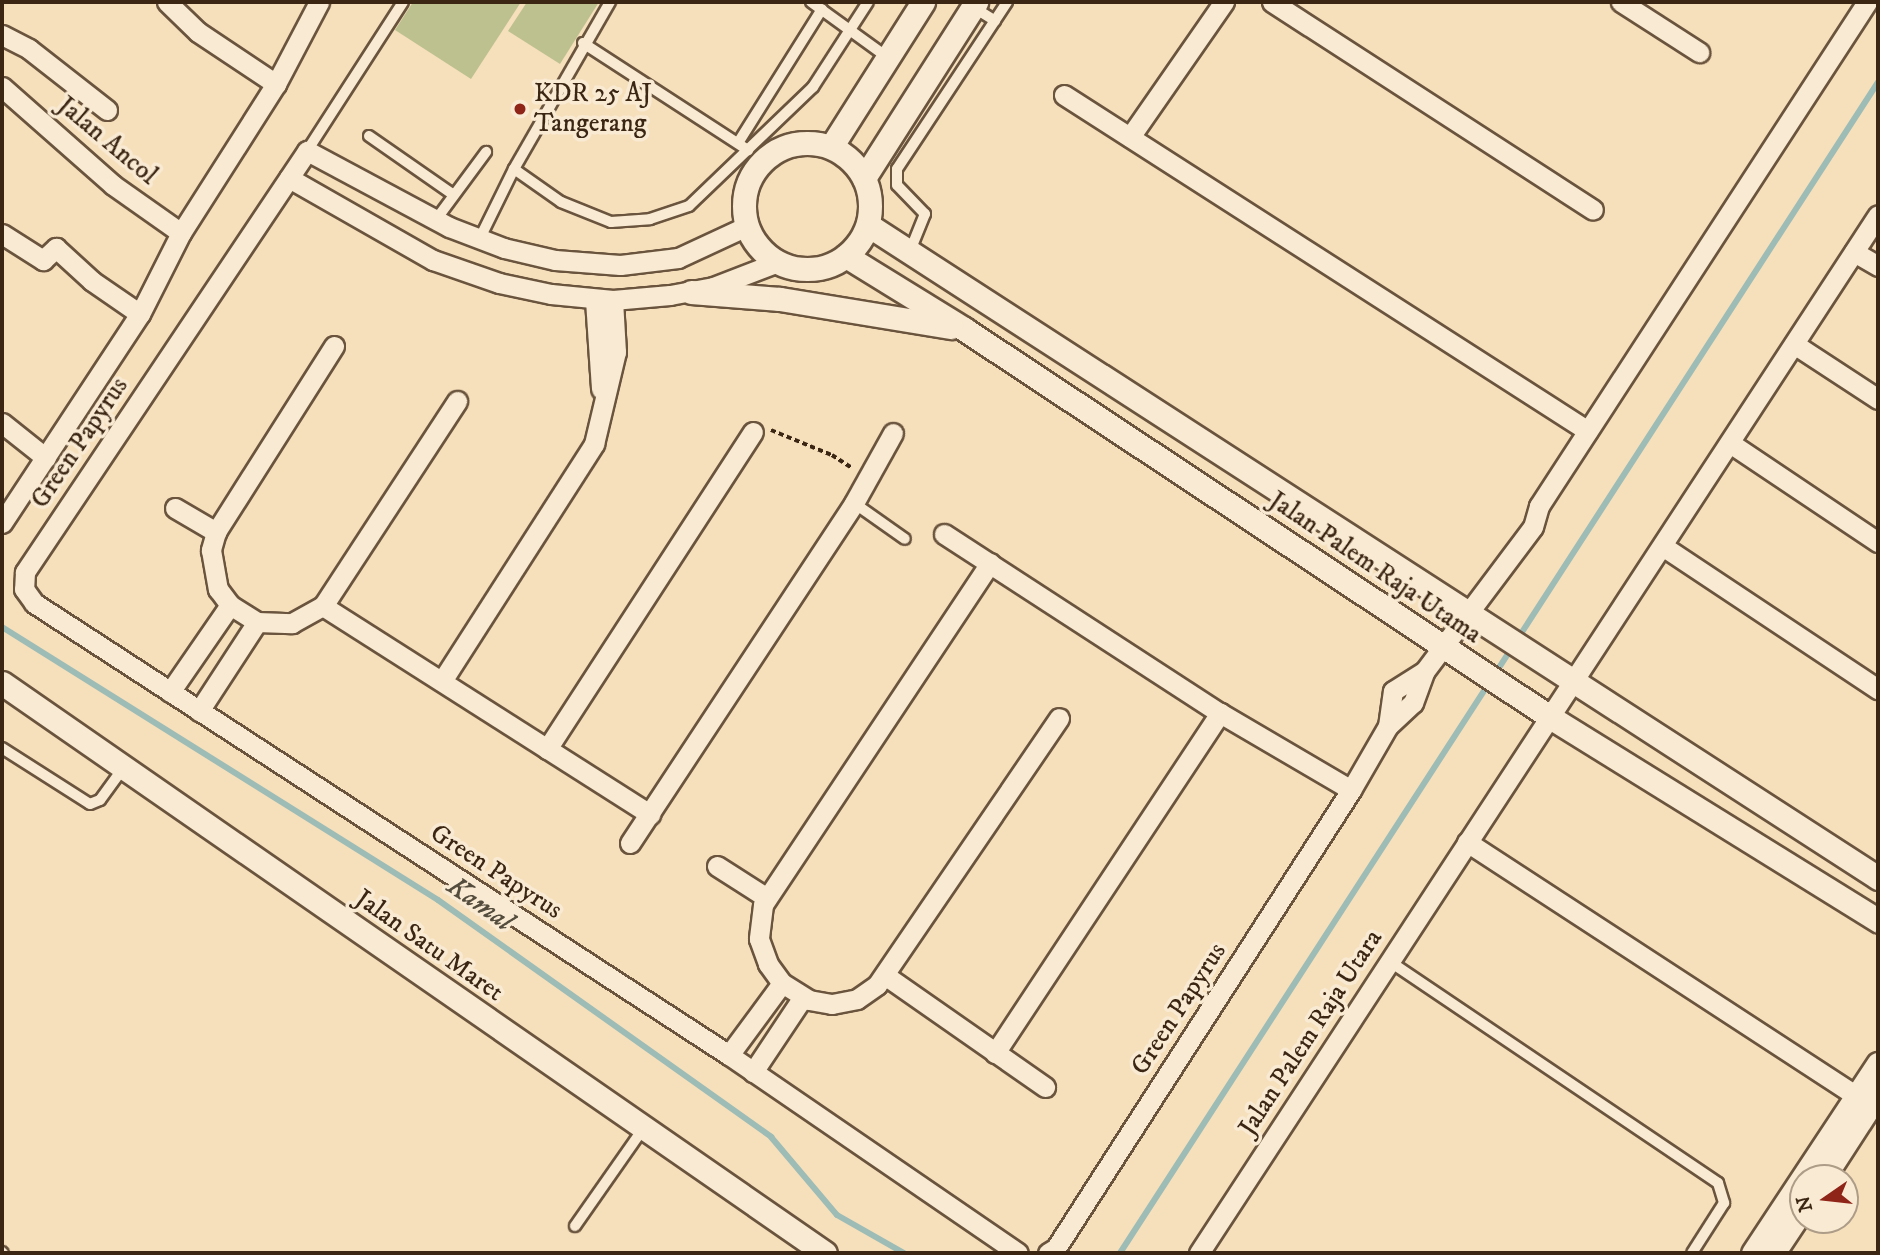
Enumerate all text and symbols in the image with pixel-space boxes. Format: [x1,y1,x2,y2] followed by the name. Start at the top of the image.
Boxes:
[534,78,652,140] place label: KDR 25 AJ Tangerang
[51,90,163,192] street label: Jalan Ancol
[512,101,528,117] marker: KDR 25 AJ Tangerang
[25,372,135,514] street label: Green Papyrus
[1263,485,1487,651] street label: Jalan Palem Raja Utama
[424,818,568,926] street label: Green Papyrus
[441,869,519,939] water label: Kamal
[349,883,509,1009] street label: Jalan Satu Maret
[1233,924,1389,1142] street label: Jalan Palem Raja Utara
[1125,937,1233,1081] street label: Green Papyrus
[1789,1164,1859,1234] north arrow
[1792,1193,1818,1214] text: N

